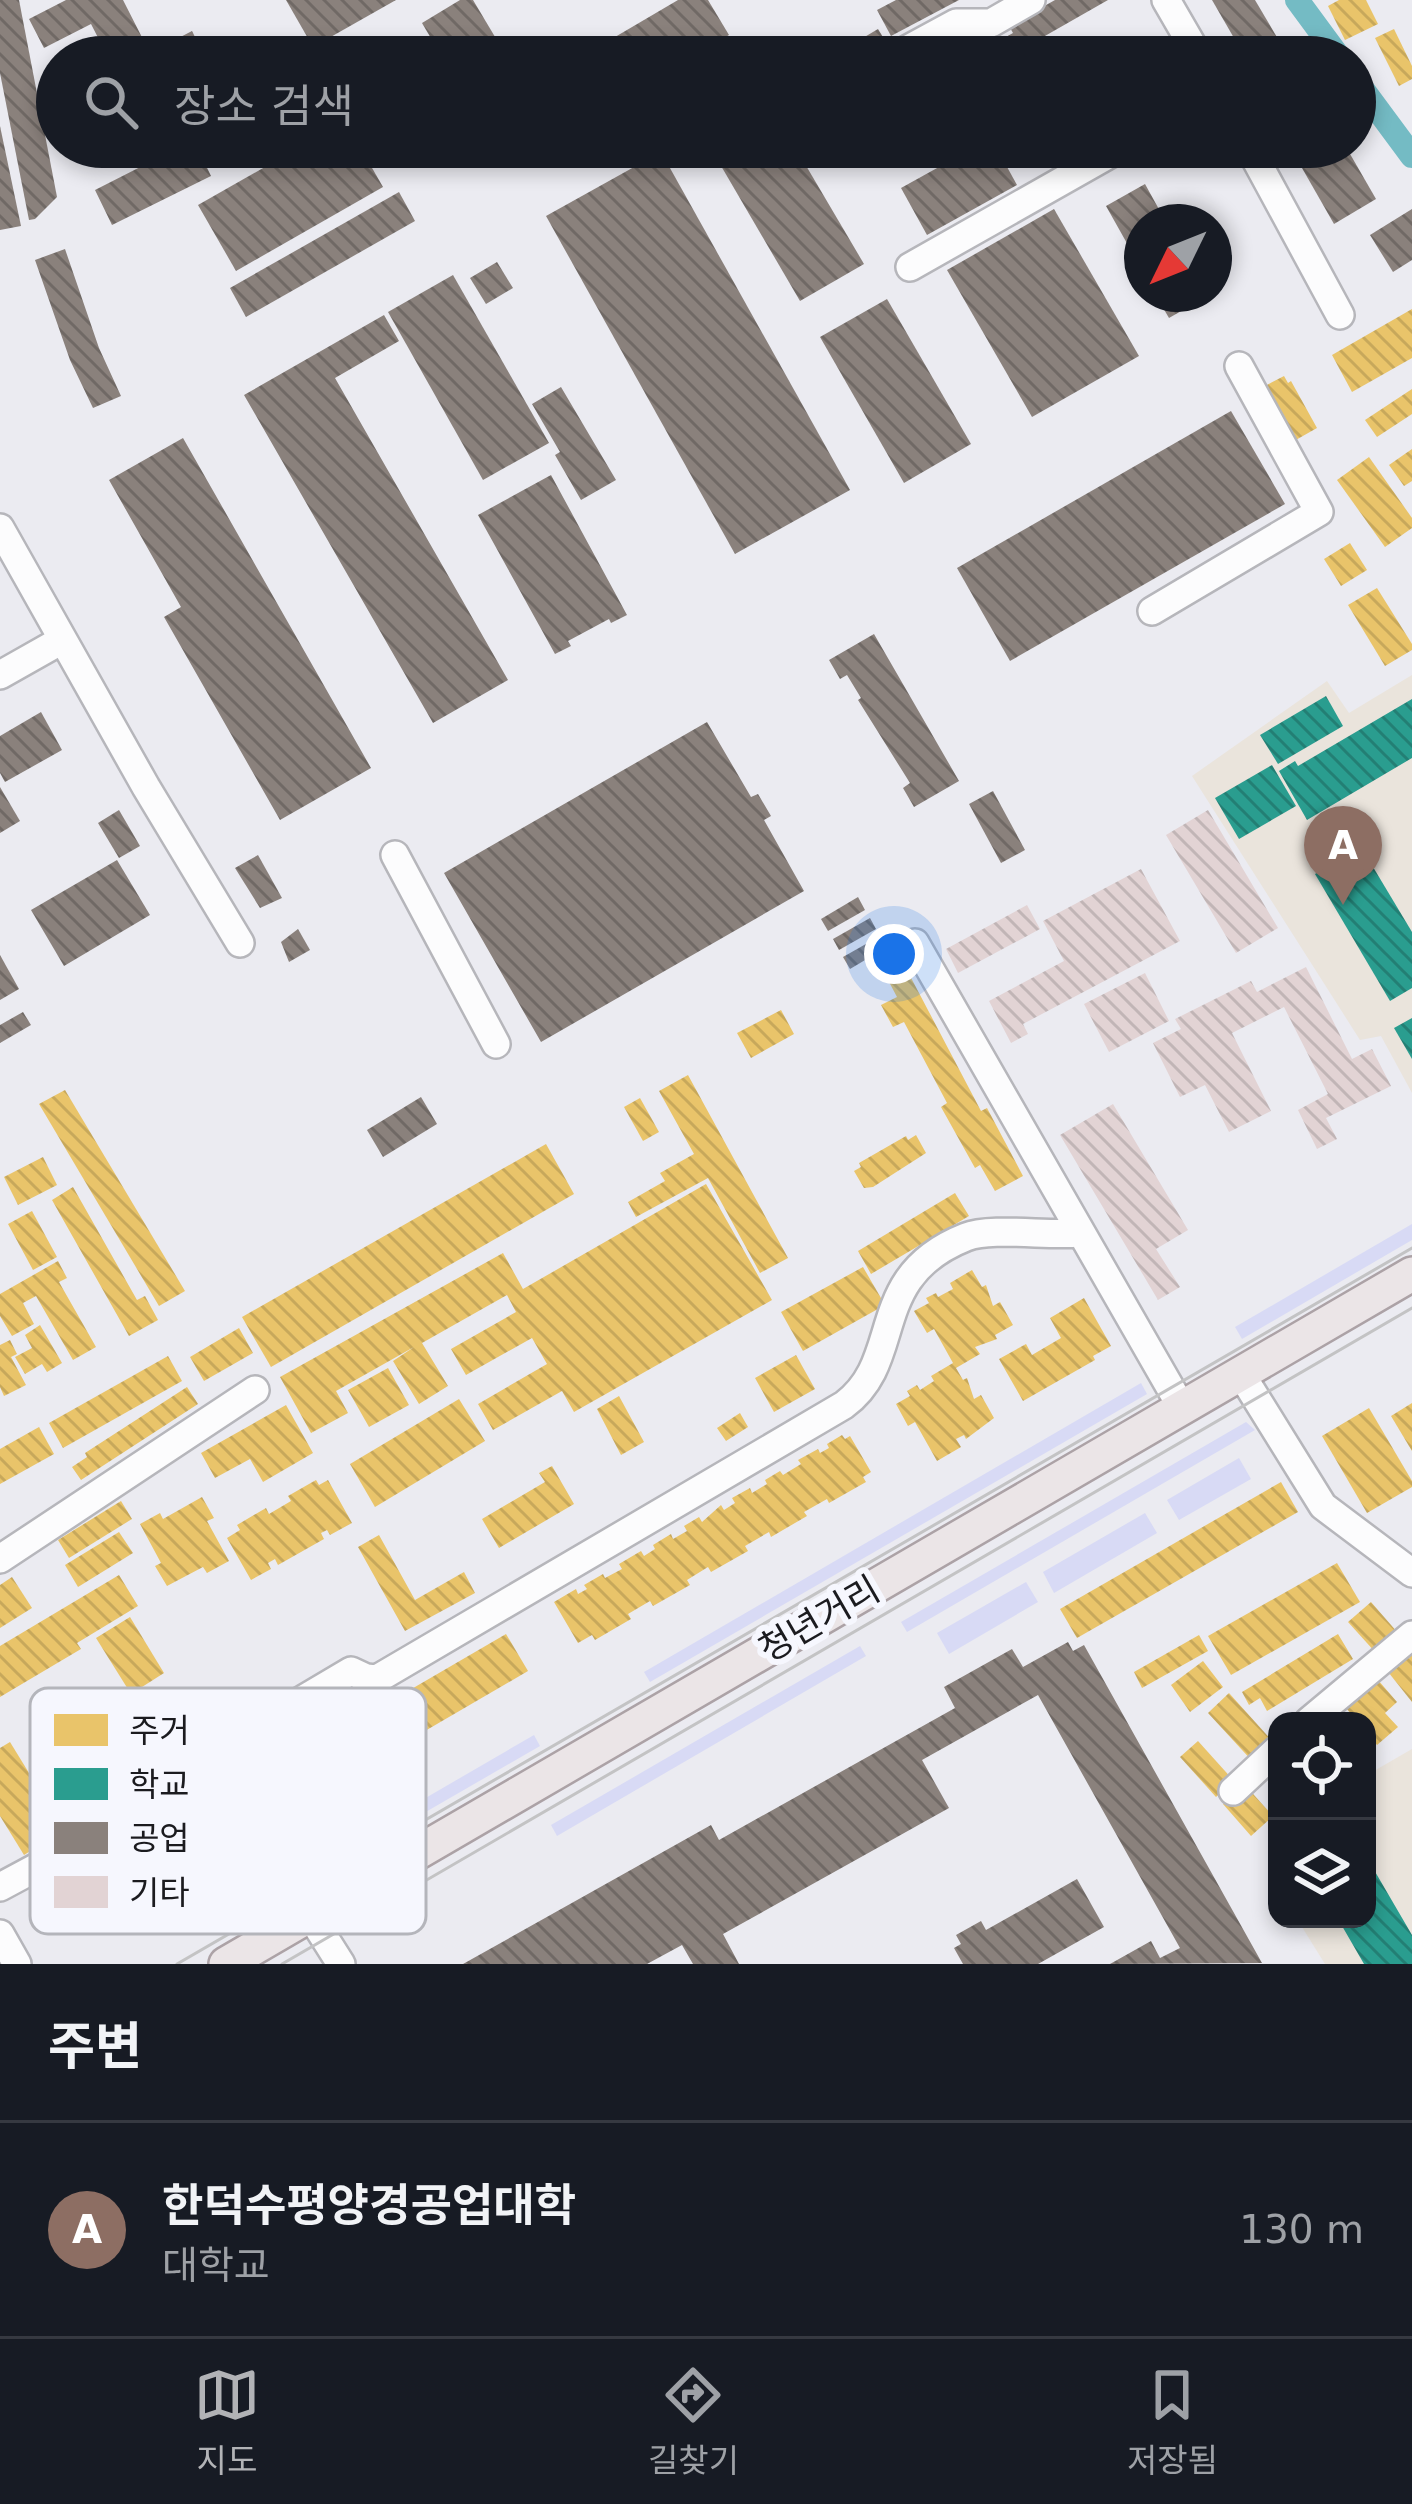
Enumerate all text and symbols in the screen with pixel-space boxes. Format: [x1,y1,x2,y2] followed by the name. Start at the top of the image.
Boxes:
[36,36,1376,168] search box
[78,69,144,135] icon: search
[174,80,354,133] text: 장소 검색
[1124,204,1232,312] north arrow
[1304,806,1382,905] pin: A
[864,924,924,984] your location
[751,1568,887,1670] street label: 청년거리
[30,1688,426,1934] legend
[129,1711,190,1750] text: 주거
[1268,1712,1376,1928] map controls
[1268,1712,1376,1820] button: locate
[129,1765,190,1804] text: 학교
[129,1819,190,1858] text: 공업
[1268,1820,1376,1928] button: layers
[129,1873,190,1912] text: 기타
[48,2017,142,2076] text: 주변
[162,2179,576,2232] text: 한덕수평양경공업대학
[72,2207,102,2252] text: A
[1239,2207,1364,2252] text: 130 m
[162,2243,270,2288] text: 대학교
[194,2362,260,2482] tab: 지도
[648,2362,739,2482] tab: 길찾기
[1127,2362,1218,2482] tab: 저장됨

